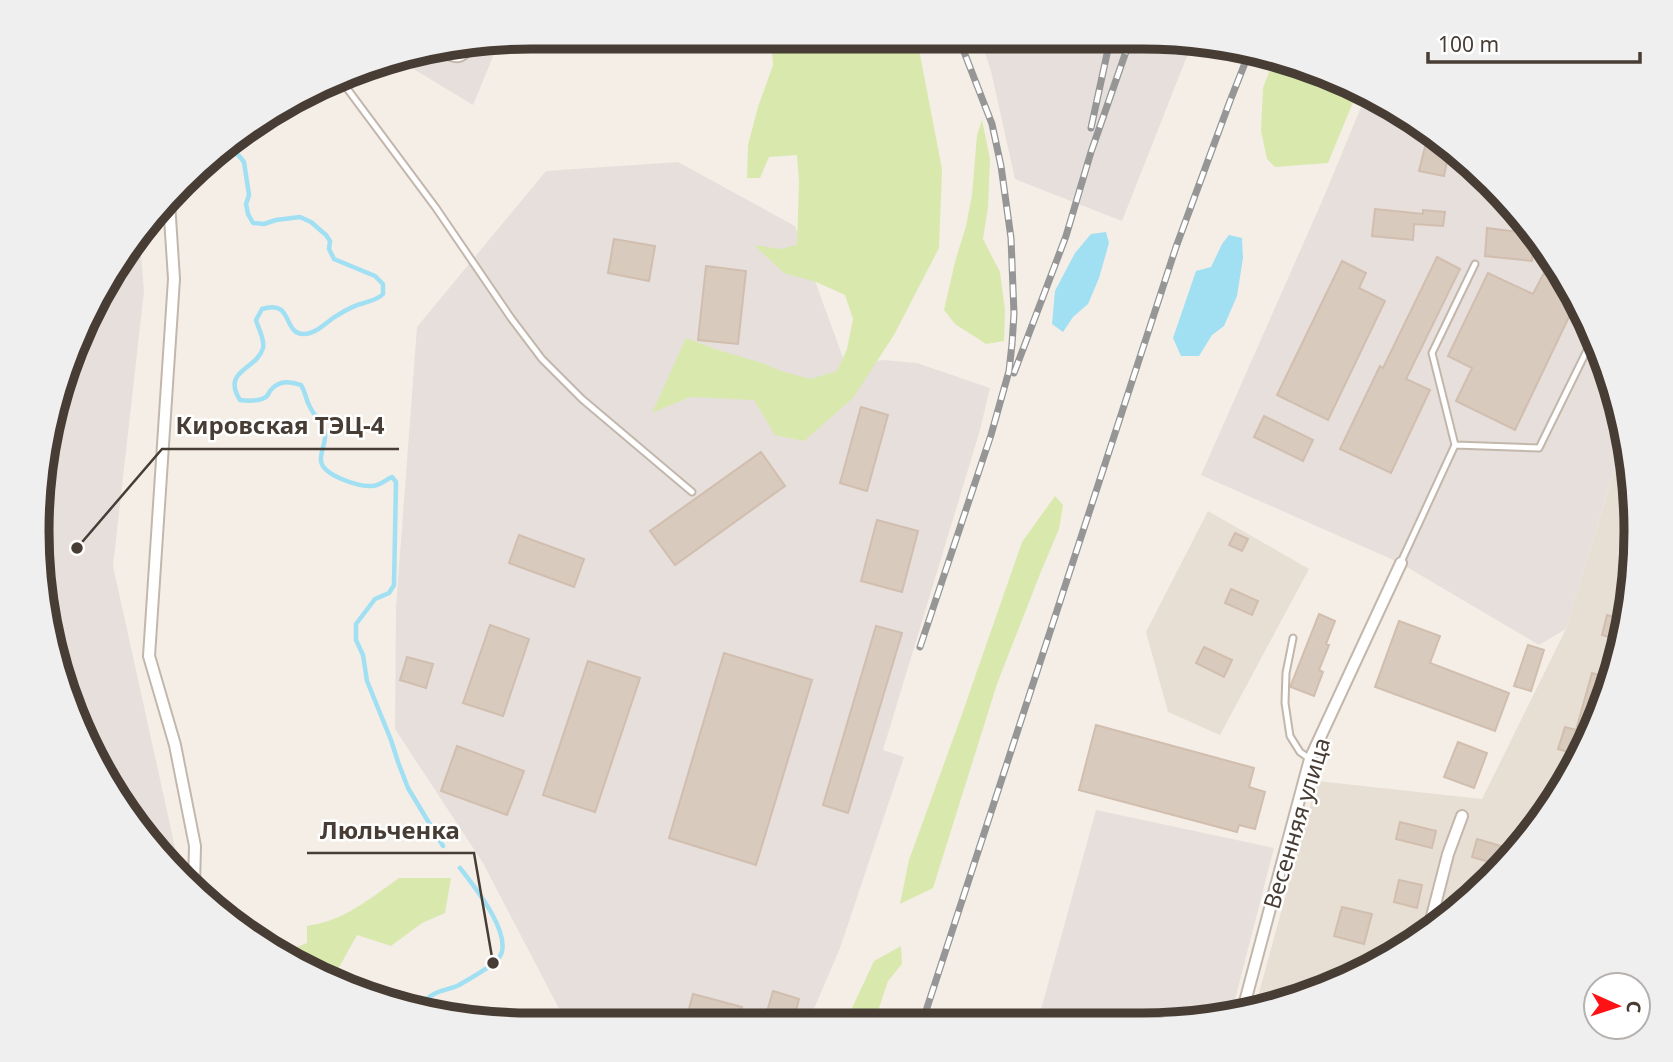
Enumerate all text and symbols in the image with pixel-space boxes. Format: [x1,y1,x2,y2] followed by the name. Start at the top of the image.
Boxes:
[1428,21,1640,65] scale bar
[1438,30,1499,58] text: 100 m
[162,404,399,449] callout: Кировская ТЭЦ-4
[176,408,385,441] text: Кировская ТЭЦ-4
[1255,734,1337,912] street label: Весенняя улица
[307,808,474,853] callout: Люльченка
[320,813,460,846] text: Люльченка
[1582,971,1652,1041] north arrow
[1621,1000,1647,1014] text: С

